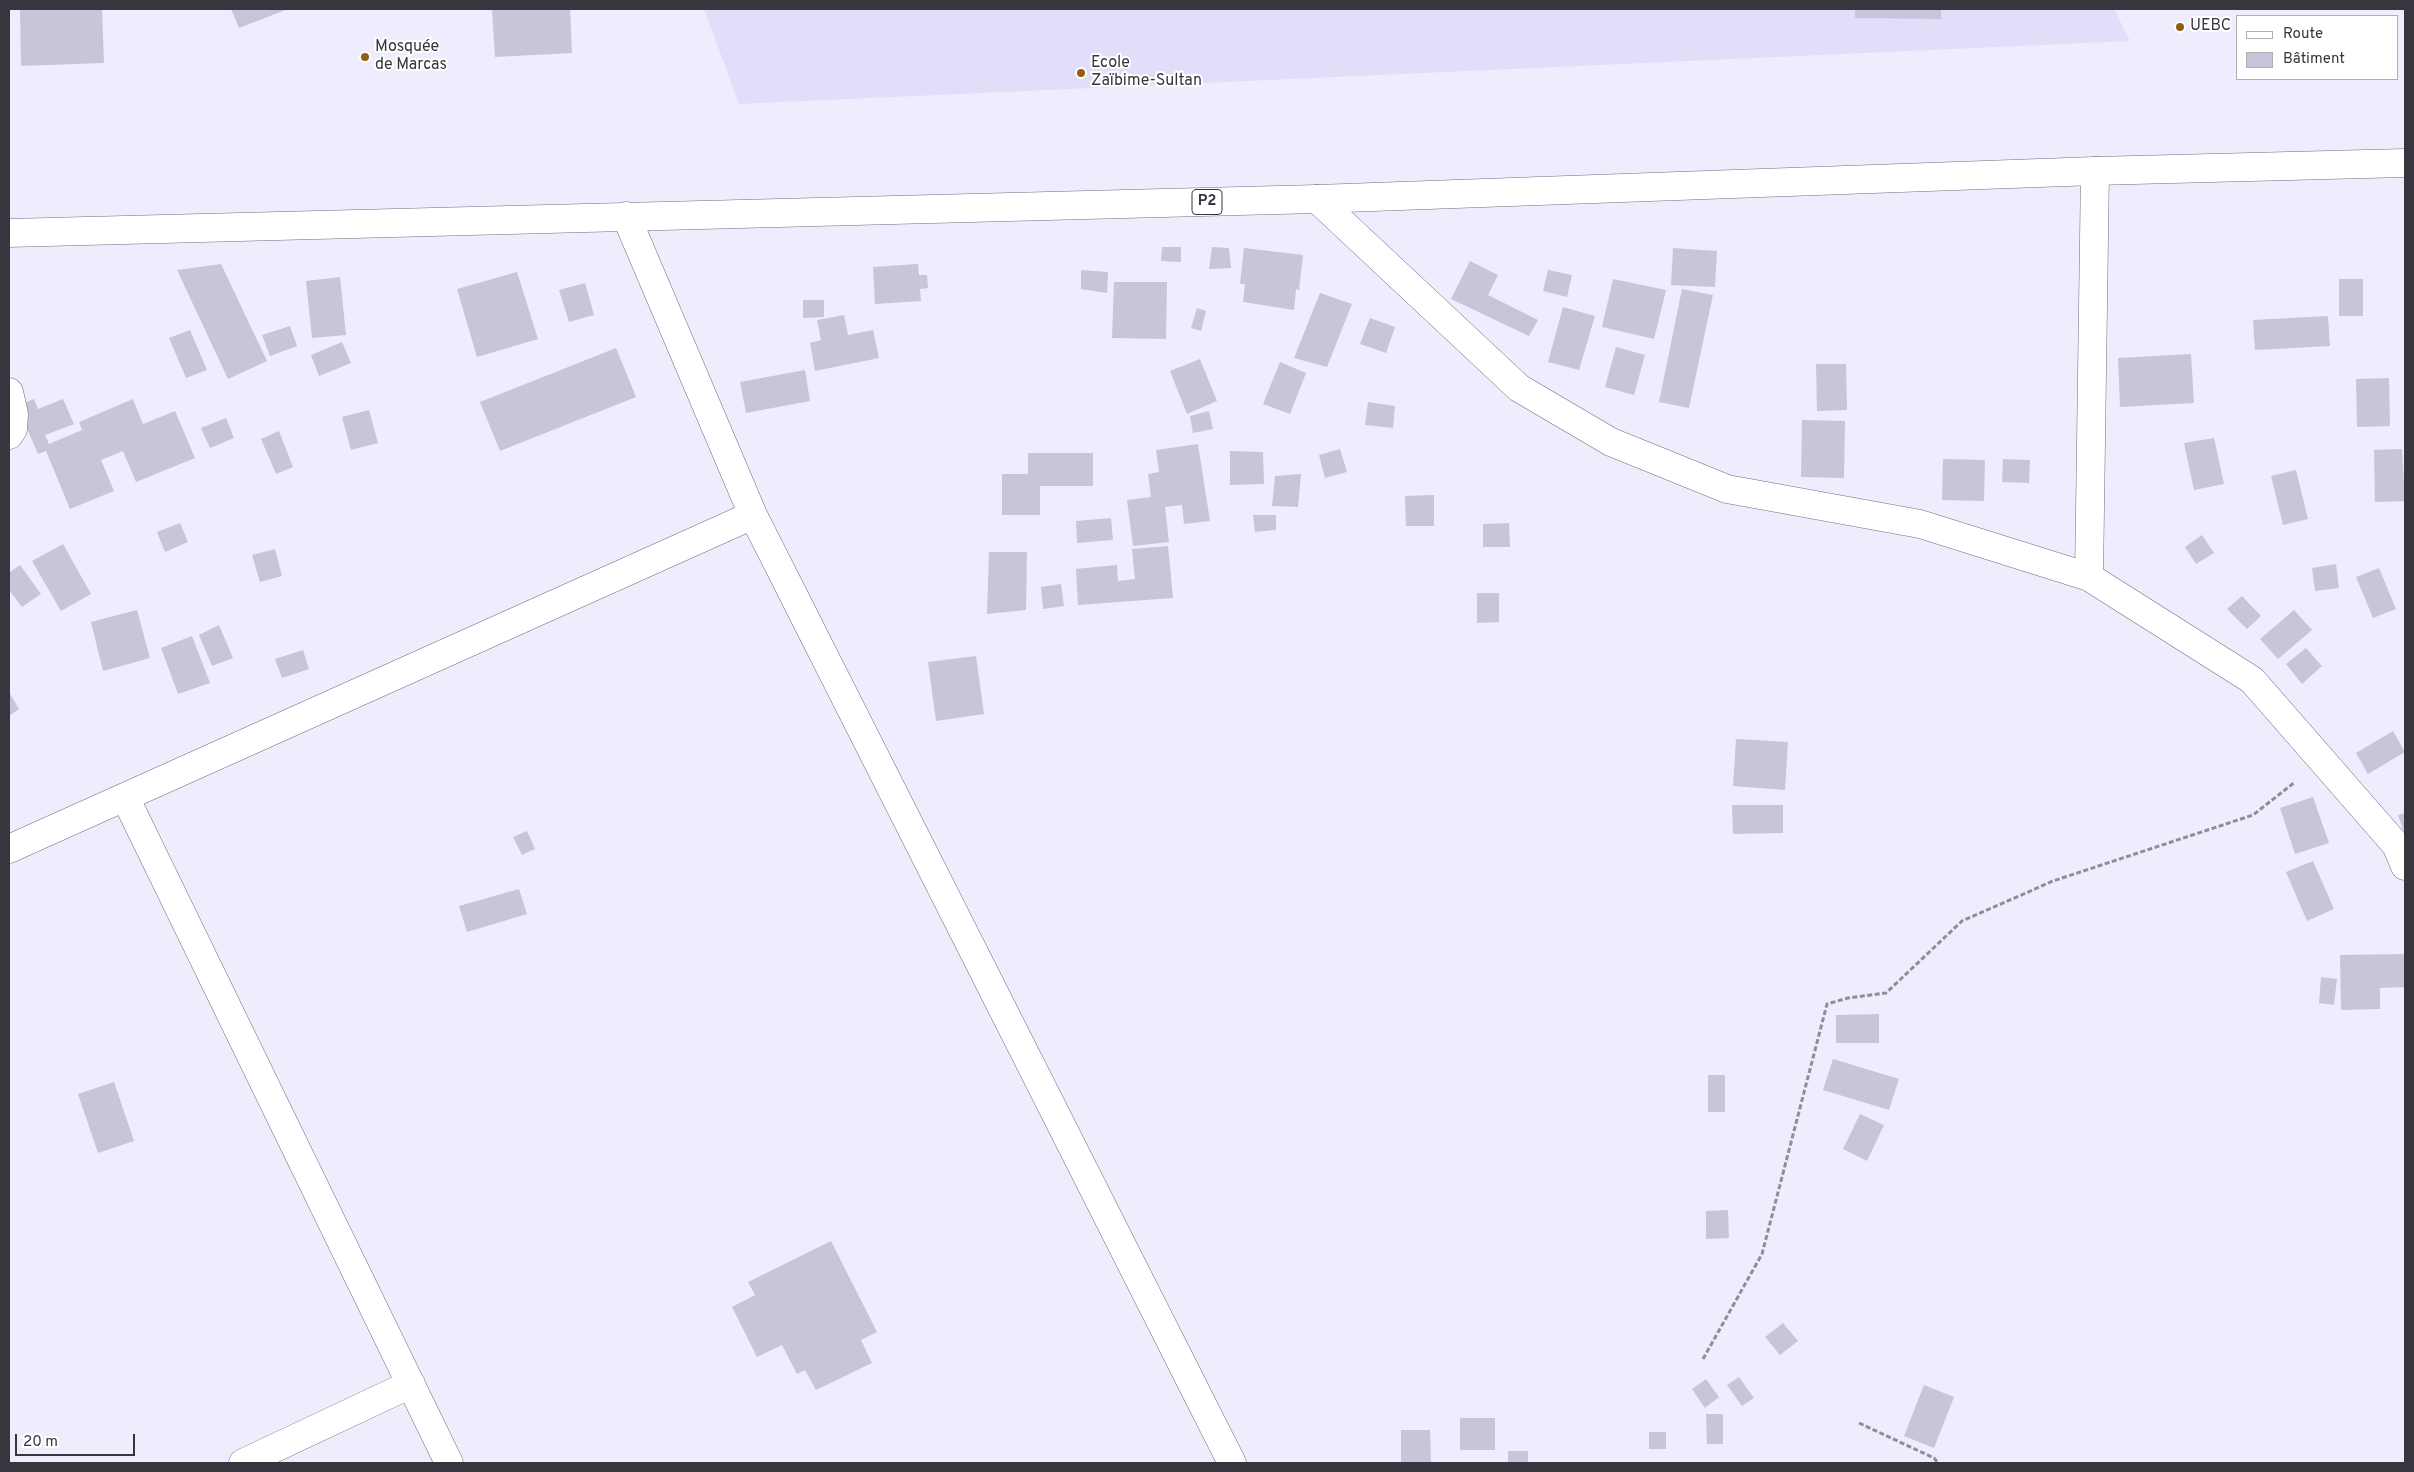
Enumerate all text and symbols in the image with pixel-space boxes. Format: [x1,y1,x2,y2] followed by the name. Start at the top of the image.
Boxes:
[2236,15,2399,80] legend
[2190,17,2231,37] place label: UEBC
[2174,21,2186,33] marker: UEBC
[2283,25,2323,44] text: Route
[375,38,447,76] place label: Mosquée de Marcas
[2283,50,2345,69] text: Bâtiment
[359,51,371,63] marker: Mosquée de Marcas
[1091,54,1202,92] place label: Ecole Zaïbime-Sultan
[1075,67,1087,79] marker: Ecole Zaïbime-Sultan
[1192,190,1222,214] road number: P2
[18,1424,138,1456] scale bar
[23,1433,58,1452] text: 20 m

